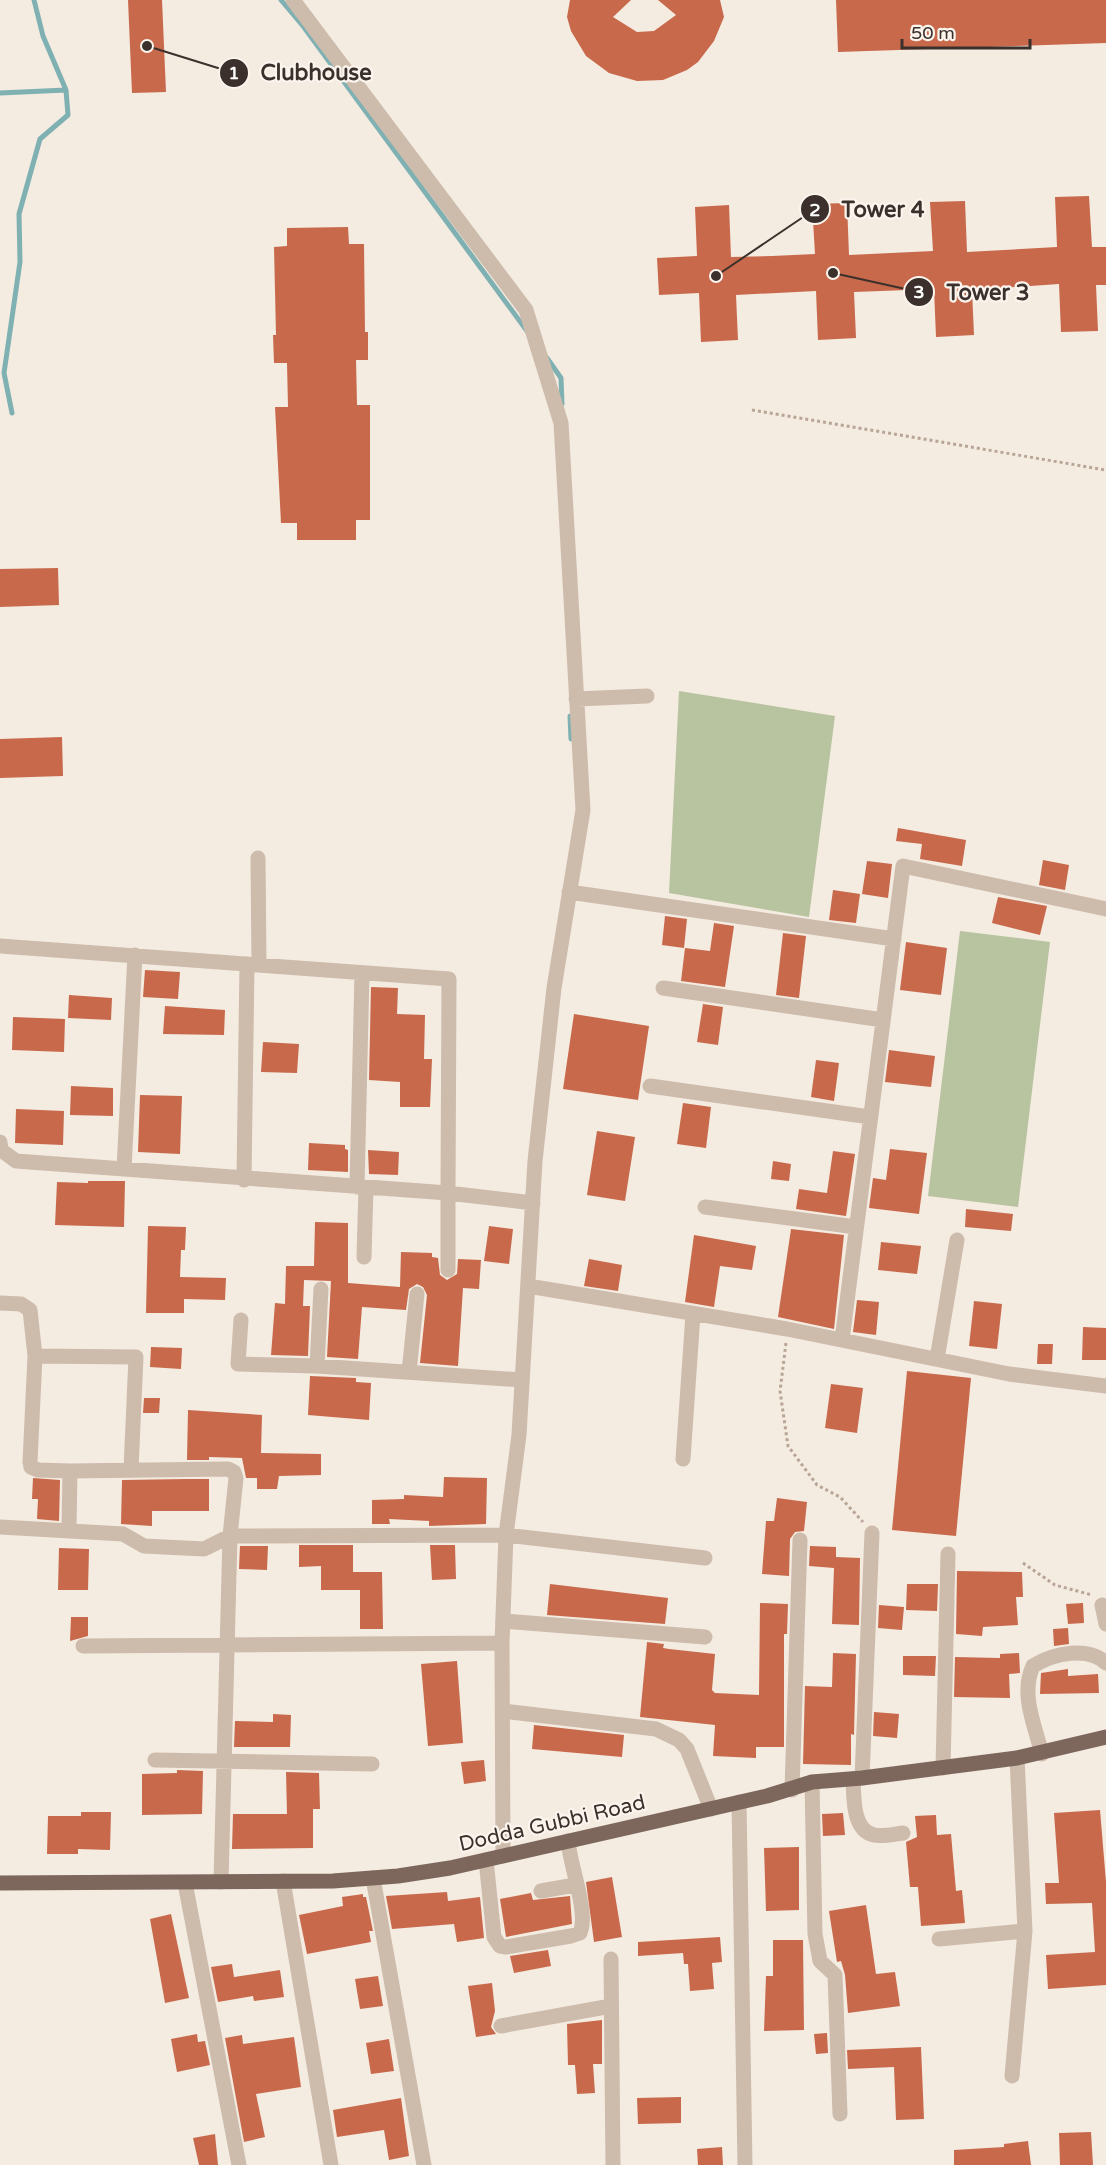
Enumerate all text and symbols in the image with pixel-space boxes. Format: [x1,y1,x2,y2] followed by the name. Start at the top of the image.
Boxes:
[902,12,1030,50] scale bar
[911,22,955,44] text: 50 m
[219,53,384,93] callout: Clubhouse
[260,60,372,86] text: Clubhouse
[228,62,240,84] text: 1
[800,189,937,229] callout: Tower 4
[841,197,925,223] text: Tower 4
[809,199,821,221] text: 2
[904,272,1041,312] callout: Tower 3
[946,280,1029,306] text: Tower 3
[913,281,925,303] text: 3
[456,1790,648,1857] street label: Dodda Gubbi Road

